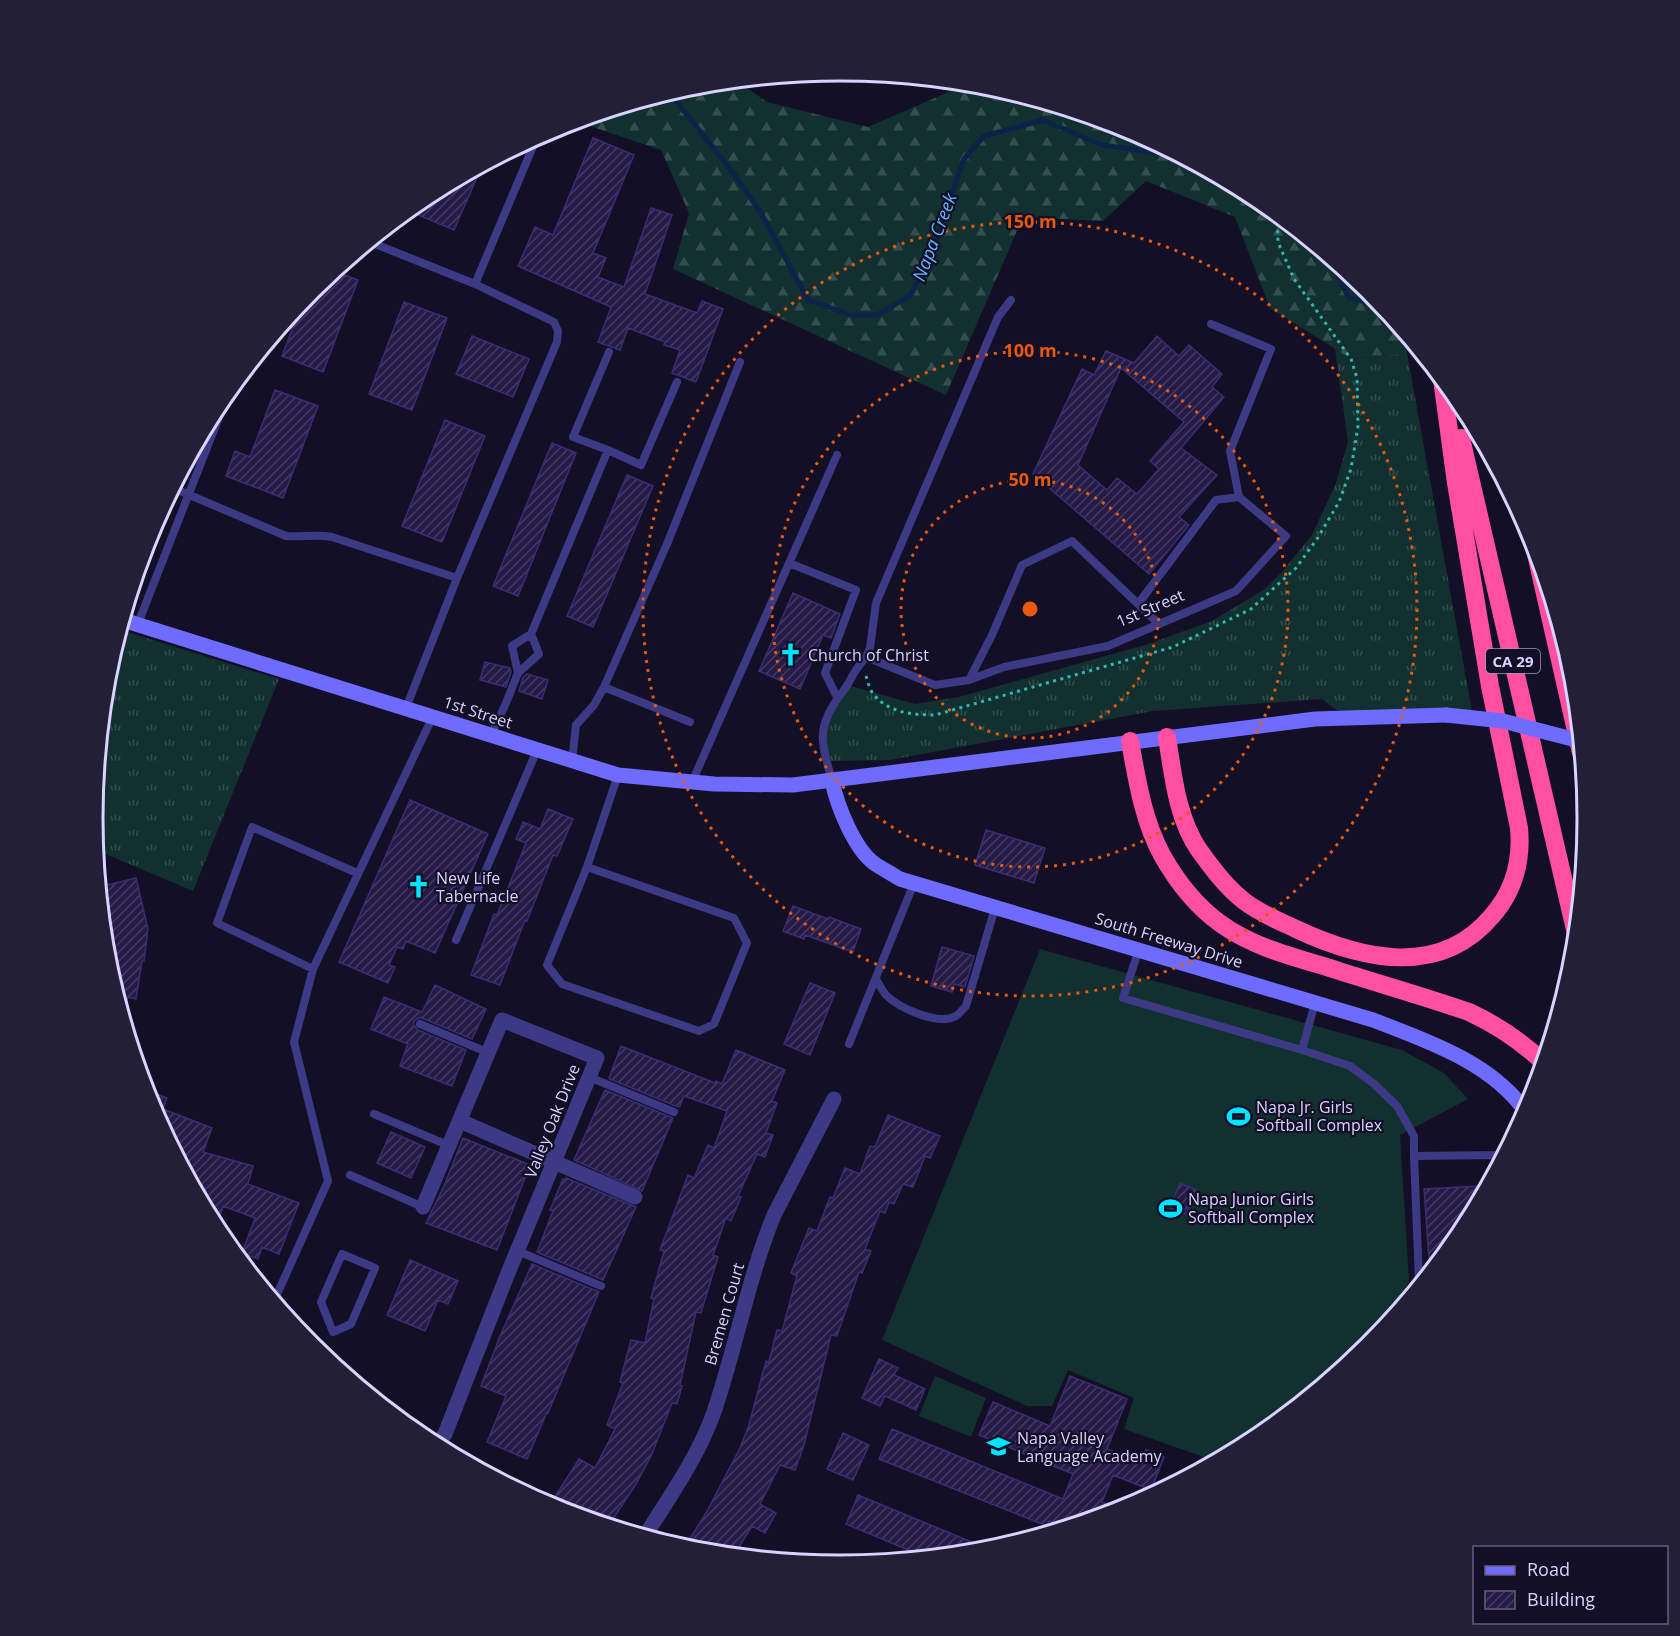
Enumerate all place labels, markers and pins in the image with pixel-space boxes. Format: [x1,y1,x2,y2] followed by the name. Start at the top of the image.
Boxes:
[1020,599,1040,619] centre of rings
[777,642,803,668] church icon: Church of Christ
[808,644,929,666] place label: Church of Christ
[436,867,518,907] place label: New Life Tabernacle
[405,874,431,900] church icon: New Life Tabernacle
[1256,1096,1383,1136] place label: Napa Jr. Girls Softball Complex
[1225,1103,1251,1129] sports icon: Napa Jr. Girls Softball Complex
[1188,1188,1315,1228] place label: Napa Junior Girls Softball Complex
[1157,1195,1183,1221] sports icon: Napa Junior Girls Softball Complex
[1017,1427,1163,1467] place label: Napa Valley Language Academy
[986,1434,1012,1460] school or university icon: Napa Valley Language Academy

